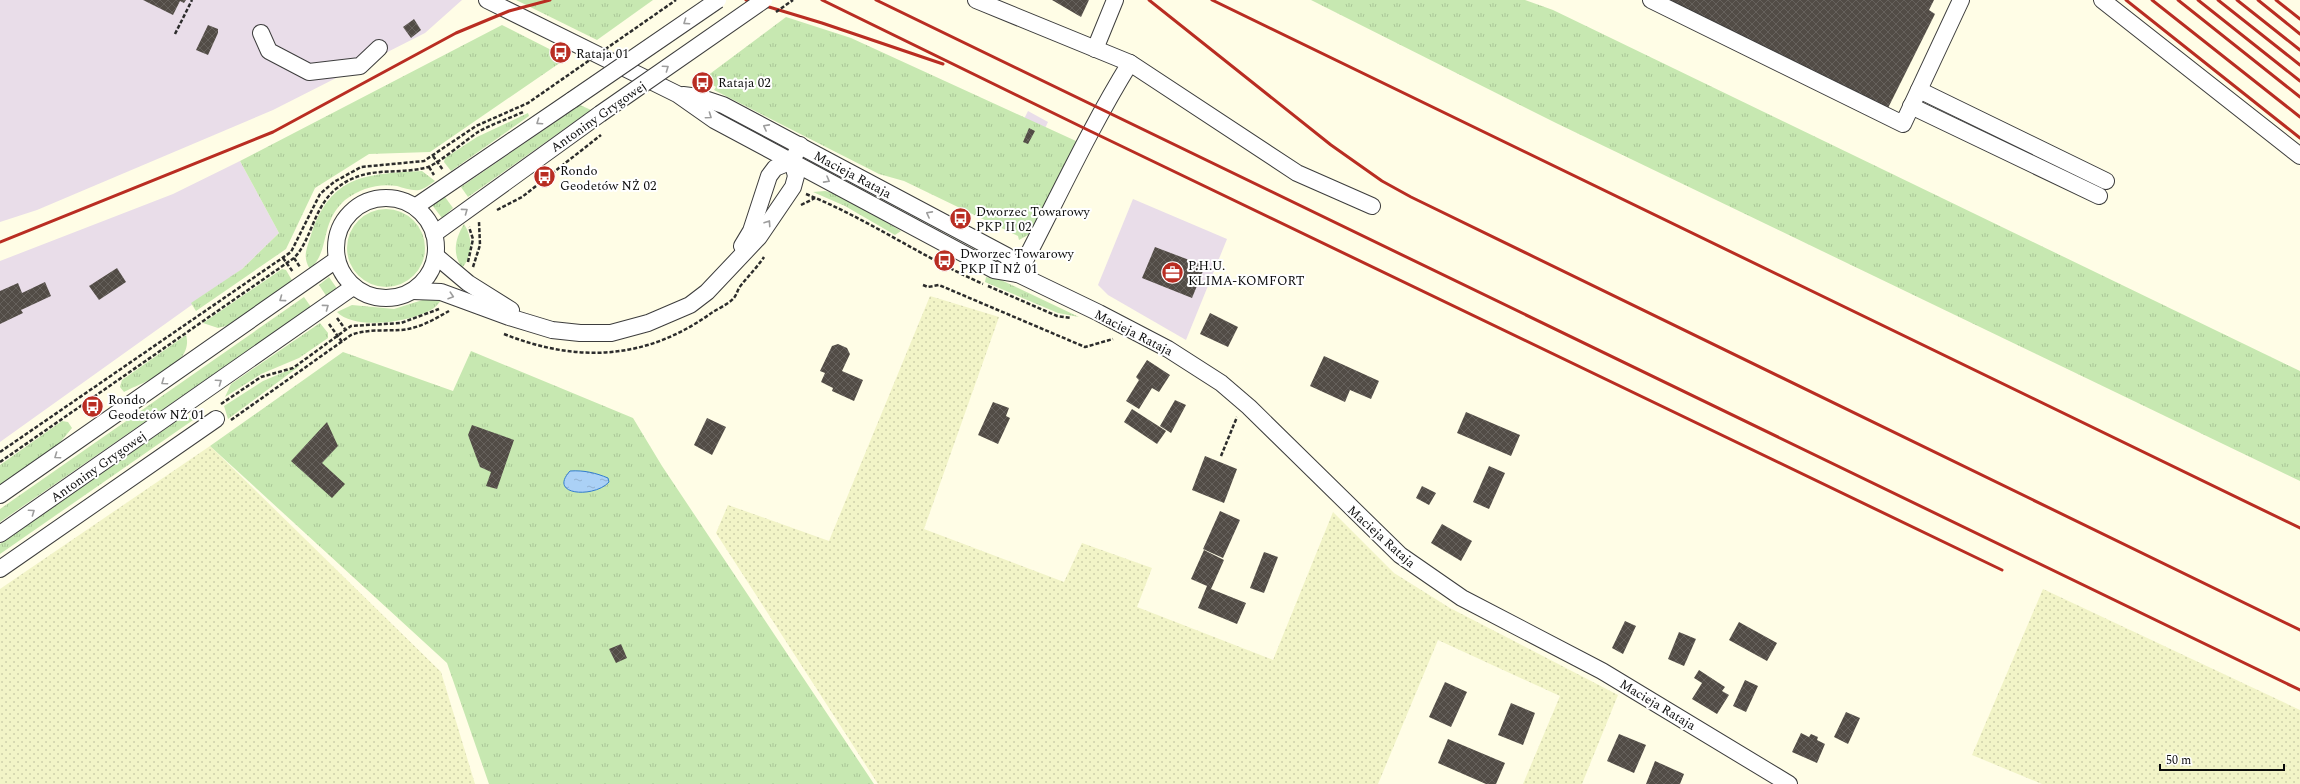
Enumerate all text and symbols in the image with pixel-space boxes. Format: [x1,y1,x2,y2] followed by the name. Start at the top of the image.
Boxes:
[683,17,690,24] one-way arrow
[548,40,574,66] bus stop icon: Rataja 01
[576,44,629,64] place label: Rataja 01
[662,66,669,73] one-way arrow
[690,69,716,95] bus stop icon: Rataja 02
[718,73,771,93] place label: Rataja 02
[547,76,651,157] street label: Antoniny Grygowej
[705,111,712,119] one-way arrow
[537,117,544,124] one-way arrow
[762,124,770,132] one-way arrow
[810,146,896,204] street label: Macieja Rataja
[560,161,657,196] place label: Rondo Geodetów NŻ 02
[531,164,557,190] bus stop icon: Rondo Geodetów NŻ 02
[823,175,830,182] one-way arrow
[976,202,1090,237] place label: Dworzec Towarowy PKP II 02
[947,205,973,231] bus stop icon: Dworzec Towarowy PKP II 02
[461,209,468,216] one-way arrow
[926,212,933,219] one-way arrow
[763,221,770,228] one-way arrow
[960,244,1074,279] place label: Dworzec Towarowy PKP II NŻ 01
[932,247,958,273] bus stop icon: Dworzec Towarowy PKP II NŻ 01
[1188,256,1305,291] place label: P.H.U. KLIMA-KOMFORT
[1160,259,1186,285] office icon: P.H.U. KLIMA-KOMFORT
[448,291,455,300] one-way arrow
[279,294,286,301] one-way arrow
[321,305,328,312] one-way arrow
[1091,305,1177,362] street label: Macieja Rataja
[161,377,168,384] one-way arrow
[215,380,222,387] one-way arrow
[108,390,205,425] place label: Rondo Geodetów NŻ 01
[80,393,106,419] bus stop icon: Rondo Geodetów NŻ 01
[47,426,151,507] street label: Antoniny Grygowej
[54,451,61,458] one-way arrow
[1343,501,1420,573] street label: Macieja Rataja
[28,509,35,517] one-way arrow
[1616,674,1700,736] street label: Macieja Rataja
[2160,746,2284,772] scale bar
[2166,751,2191,770] text: 50 m

